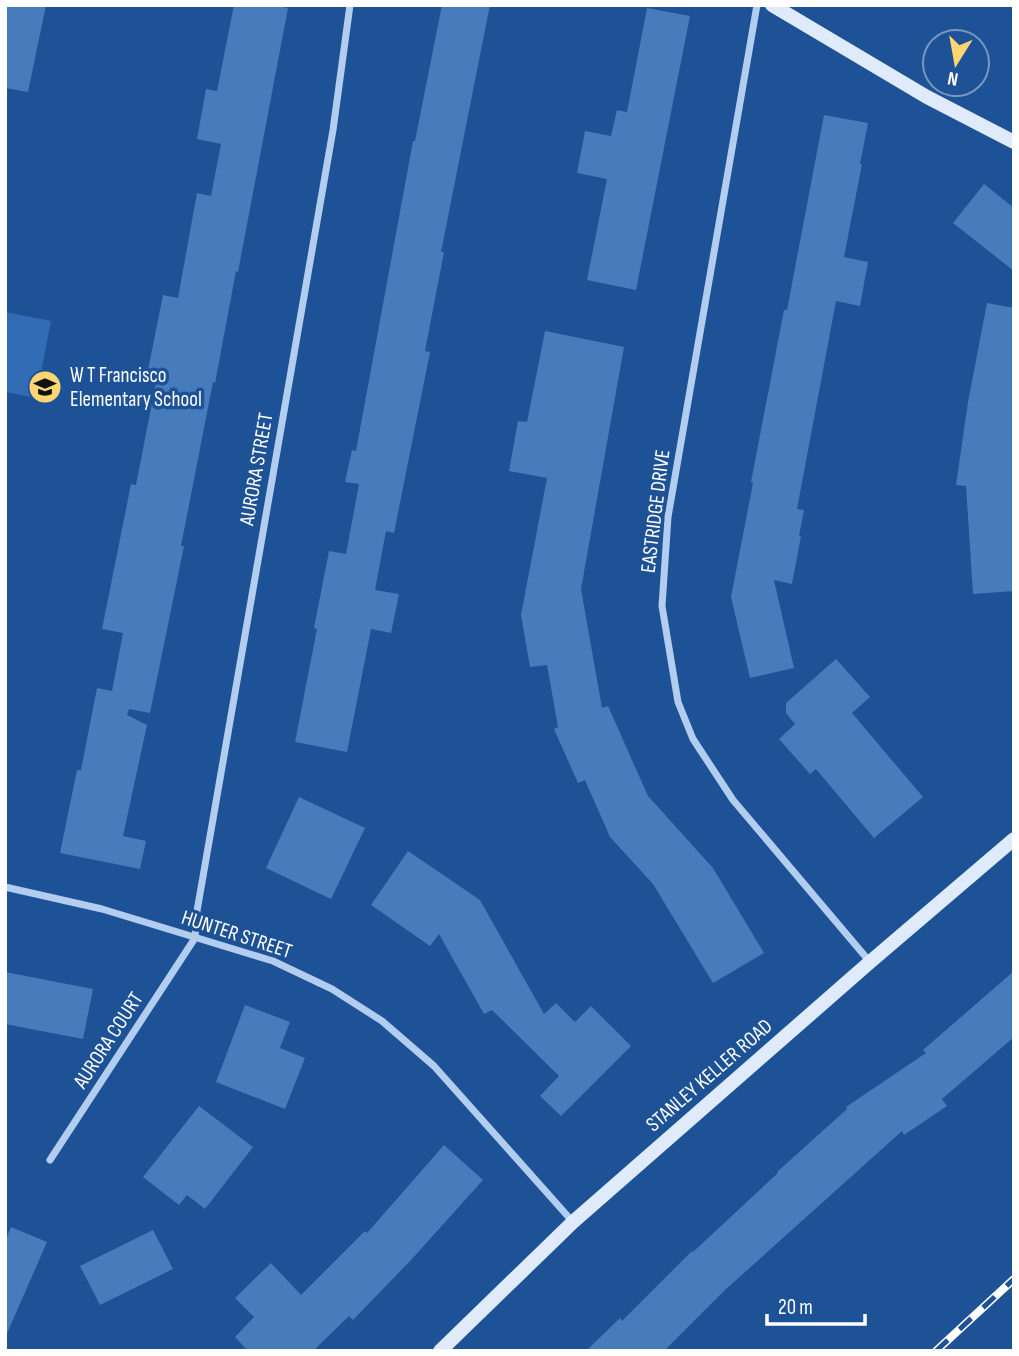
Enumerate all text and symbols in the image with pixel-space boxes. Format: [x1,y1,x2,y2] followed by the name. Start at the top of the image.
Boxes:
[921,28,991,98] north arrow
[946,66,960,90] text: N
[70,363,202,412] place label: W T Francisco Elementary School
[26,368,64,406] school or university icon: W T Francisco Elementary School
[234,410,279,528] street label: AURORA STREET
[636,448,675,574] street label: EASTRIDGE DRIVE
[178,905,296,964] street label: HUNTER STREET
[68,987,149,1094] street label: AURORA COURT
[641,1014,778,1137] street label: STANLEY KELLER ROAD
[767,1282,865,1326] scale bar
[778,1295,813,1320] text: 20 m

